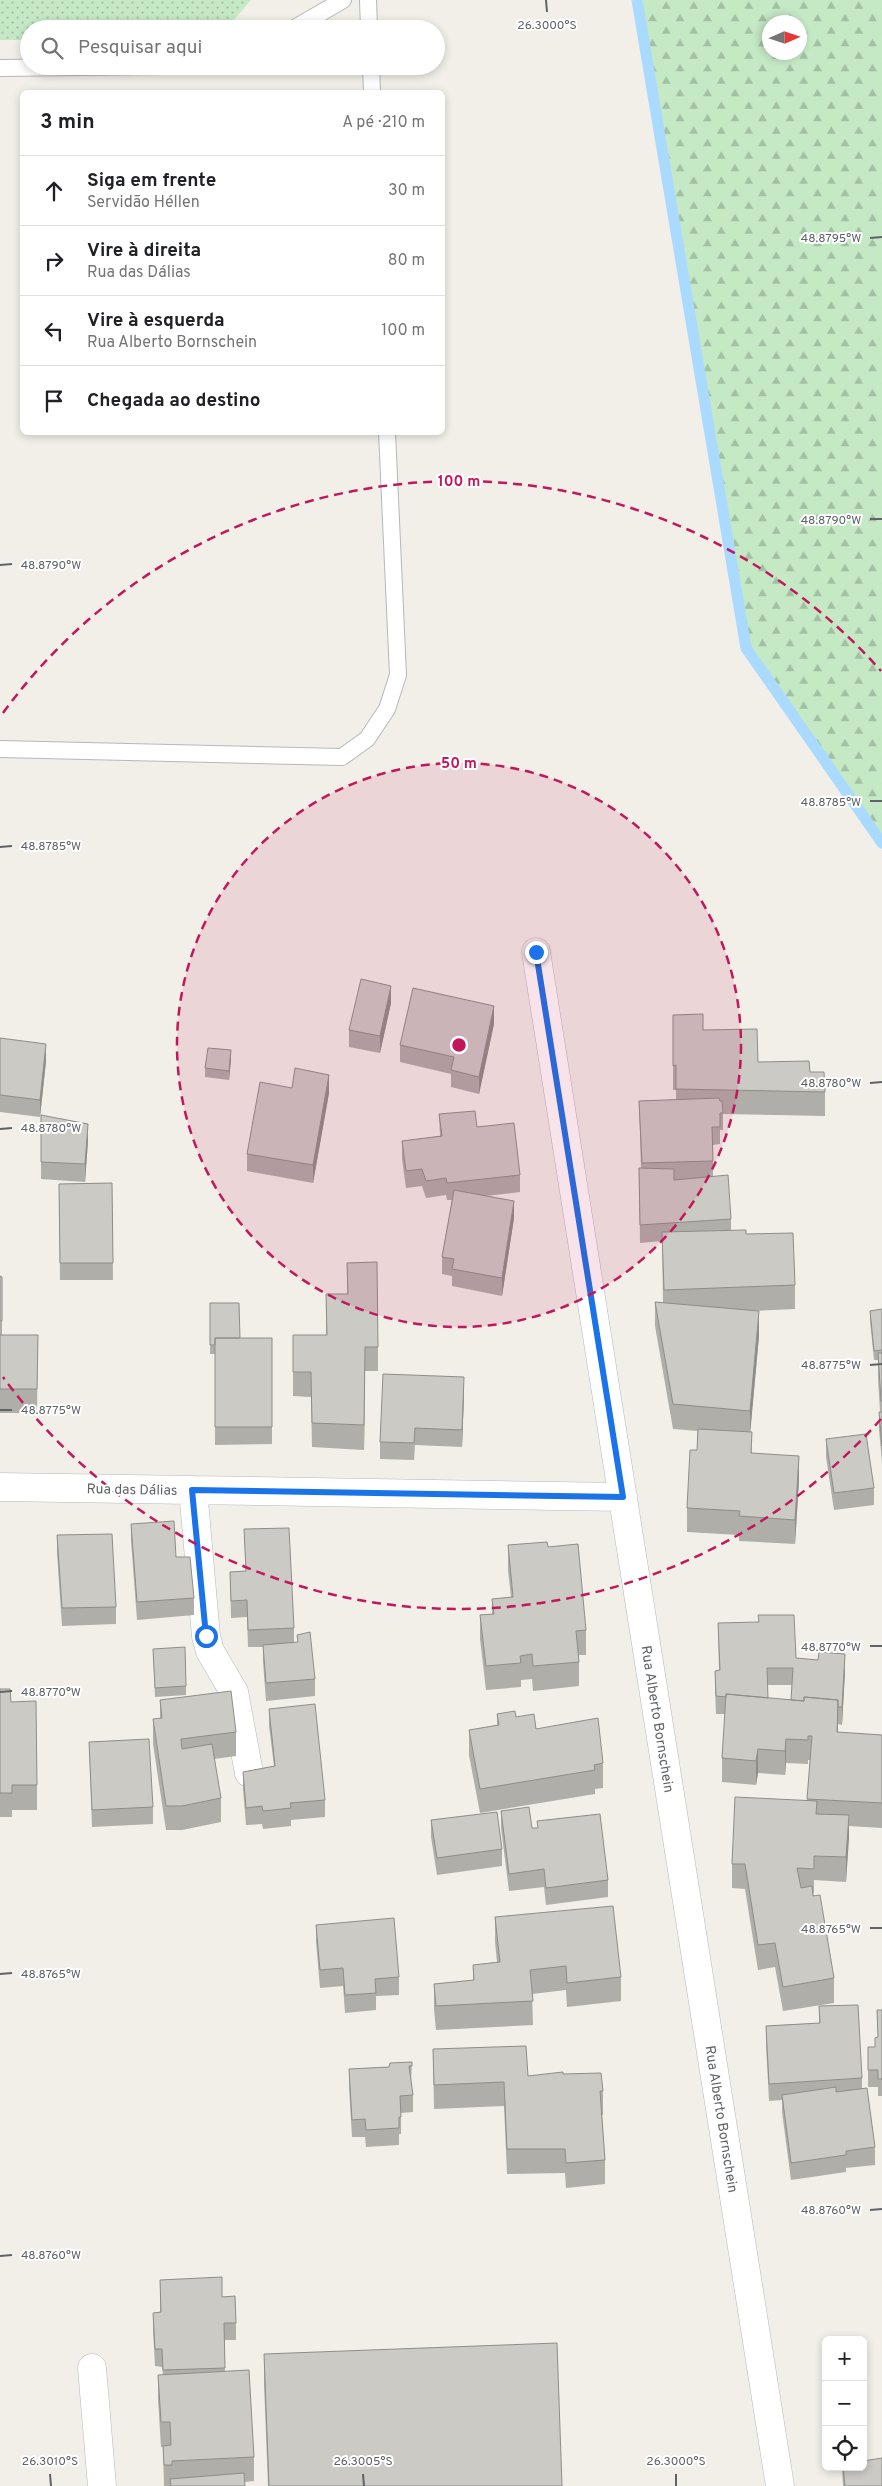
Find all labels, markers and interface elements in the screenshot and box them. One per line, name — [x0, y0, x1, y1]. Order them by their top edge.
north arrow — [762, 15, 807, 60]
text: 26.3000°S — [517, 18, 577, 34]
search box — [20, 20, 445, 75]
icon: search — [38, 34, 66, 62]
text: Pesquisar aqui — [78, 36, 202, 60]
text: 3 min — [40, 109, 95, 136]
text: A pé · 210 m — [342, 113, 425, 133]
text: Siga em frente — [87, 169, 216, 193]
icon: ahead — [40, 177, 68, 205]
text: 30 m — [388, 181, 425, 201]
text: Servidão Héllen — [87, 193, 200, 213]
text: 48.8795°W — [801, 231, 861, 247]
text: Vire à direita — [87, 239, 201, 263]
icon: right — [40, 247, 68, 275]
text: 80 m — [388, 251, 425, 271]
text: Rua das Dálias — [87, 263, 191, 283]
text: Vire à esquerda — [87, 309, 225, 333]
icon: left — [40, 317, 68, 345]
text: 100 m — [381, 321, 425, 341]
text: Rua Alberto Bornschein — [87, 333, 257, 353]
icon: arrive — [40, 387, 68, 415]
text: Chegada ao destino — [87, 389, 261, 413]
text: 100 m — [438, 473, 480, 492]
text: 48.8790°W — [801, 513, 861, 529]
text: 48.8790°W — [21, 558, 81, 574]
text: 50 m — [441, 755, 477, 774]
text: 48.8785°W — [801, 795, 861, 811]
text: 48.8785°W — [21, 839, 81, 855]
route end — [525, 941, 548, 964]
centre of rings — [450, 1036, 468, 1054]
text: 48.8780°W — [801, 1076, 861, 1092]
text: 48.8780°W — [21, 1121, 81, 1137]
text: 48.8775°W — [801, 1358, 861, 1374]
text: 48.8775°W — [21, 1403, 81, 1419]
street label: Rua das Dálias — [86, 1481, 178, 1500]
route start — [195, 1625, 218, 1648]
text: 48.8770°W — [801, 1640, 861, 1656]
street label: Rua Alberto Bornschein — [636, 1644, 677, 1794]
text: 48.8770°W — [21, 1685, 81, 1701]
text: 48.8765°W — [801, 1922, 861, 1938]
text: 48.8765°W — [21, 1967, 81, 1983]
street label: Rua Alberto Bornschein — [700, 2044, 741, 2194]
text: 48.8760°W — [801, 2203, 861, 2219]
text: 48.8760°W — [21, 2248, 81, 2264]
map controls — [822, 2336, 867, 2471]
button: + — [822, 2336, 867, 2381]
button: − — [822, 2381, 867, 2426]
button: locate — [822, 2426, 867, 2471]
text: 26.3010°S — [22, 2454, 78, 2470]
text: 26.3005°S — [333, 2454, 393, 2470]
text: 26.3000°S — [646, 2454, 706, 2470]

